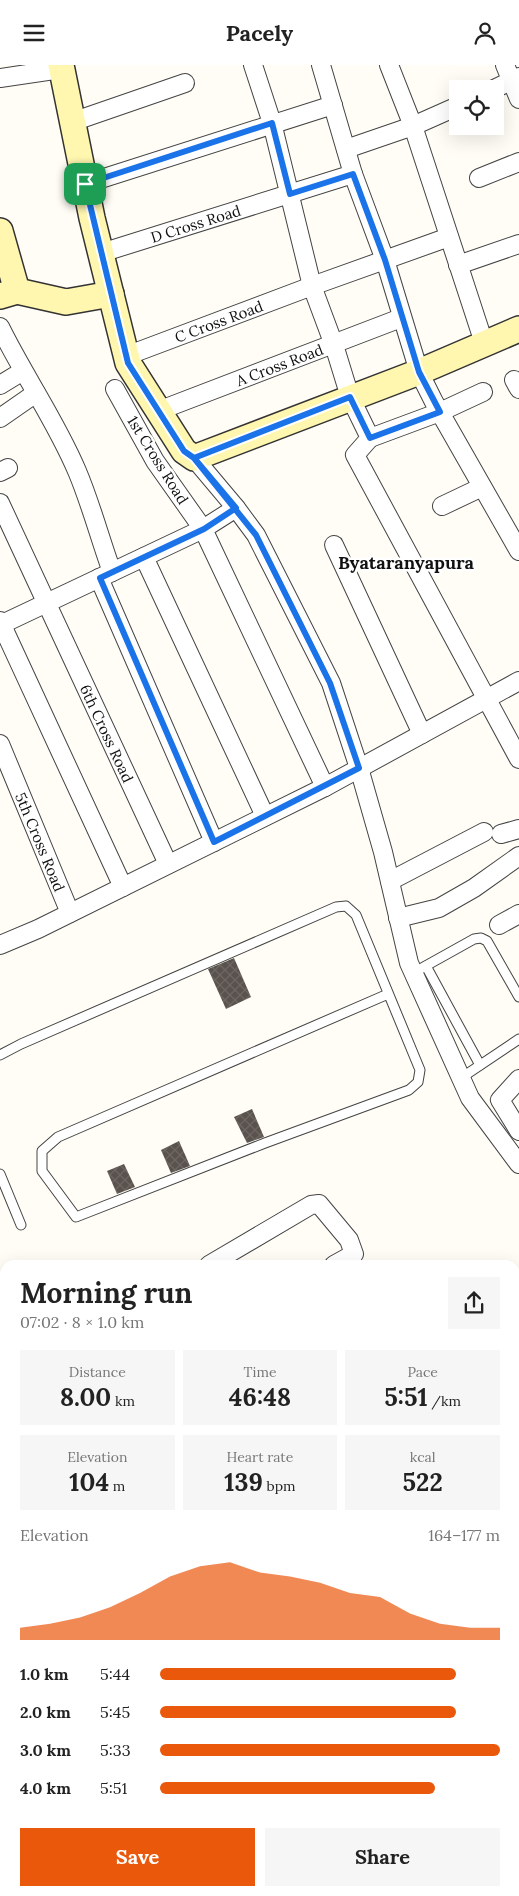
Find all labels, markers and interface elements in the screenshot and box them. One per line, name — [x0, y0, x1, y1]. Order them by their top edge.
icon: menu — [20, 19, 48, 47]
text: Pacely — [226, 19, 293, 47]
icon: person — [471, 19, 499, 47]
map controls — [449, 80, 504, 135]
button: locate — [449, 80, 504, 135]
pin — [64, 163, 106, 205]
icon: arrive — [71, 170, 99, 198]
street label: D Cross Road — [148, 200, 243, 246]
street label: C Cross Road — [172, 296, 265, 346]
street label: A Cross Road — [232, 339, 326, 390]
street label: 1st Cross Road — [123, 412, 193, 508]
district label: Byataranyapura — [338, 551, 475, 574]
street label: 6th Cross Road — [76, 681, 138, 785]
street label: 5th Cross Road — [12, 790, 69, 894]
text: Morning run — [20, 1275, 192, 1311]
button: share — [448, 1277, 500, 1329]
text: 07:02 · 8 × 1.0 km — [20, 1312, 144, 1332]
text: Distance — [69, 1363, 126, 1381]
text: Time — [243, 1363, 276, 1381]
text: Pace — [407, 1363, 438, 1381]
text: 8.00 — [60, 1381, 111, 1413]
text: 46:48 — [229, 1381, 291, 1413]
text: 5:51 — [384, 1381, 428, 1413]
text: km — [111, 1392, 135, 1410]
text: /km — [428, 1392, 461, 1410]
text: Elevation — [67, 1448, 127, 1466]
text: Heart rate — [227, 1448, 293, 1466]
text: kcal — [410, 1448, 436, 1466]
text: 104 — [69, 1466, 109, 1498]
text: 139 — [224, 1466, 263, 1498]
text: 522 — [403, 1466, 443, 1498]
text: m — [109, 1477, 125, 1495]
text: bpm — [263, 1477, 296, 1495]
text: Elevation — [20, 1525, 89, 1545]
text: 164–177 m — [428, 1525, 500, 1545]
text: 1.0 km — [20, 1664, 69, 1684]
text: 5:44 — [100, 1664, 130, 1684]
text: 2.0 km — [20, 1702, 71, 1722]
text: 5:45 — [100, 1702, 130, 1722]
text: 3.0 km — [20, 1740, 71, 1760]
text: 5:33 — [100, 1740, 131, 1760]
text: 4.0 km — [20, 1778, 71, 1798]
text: 5:51 — [100, 1778, 127, 1798]
button: Save — [20, 1828, 255, 1886]
button: Share — [265, 1828, 500, 1886]

